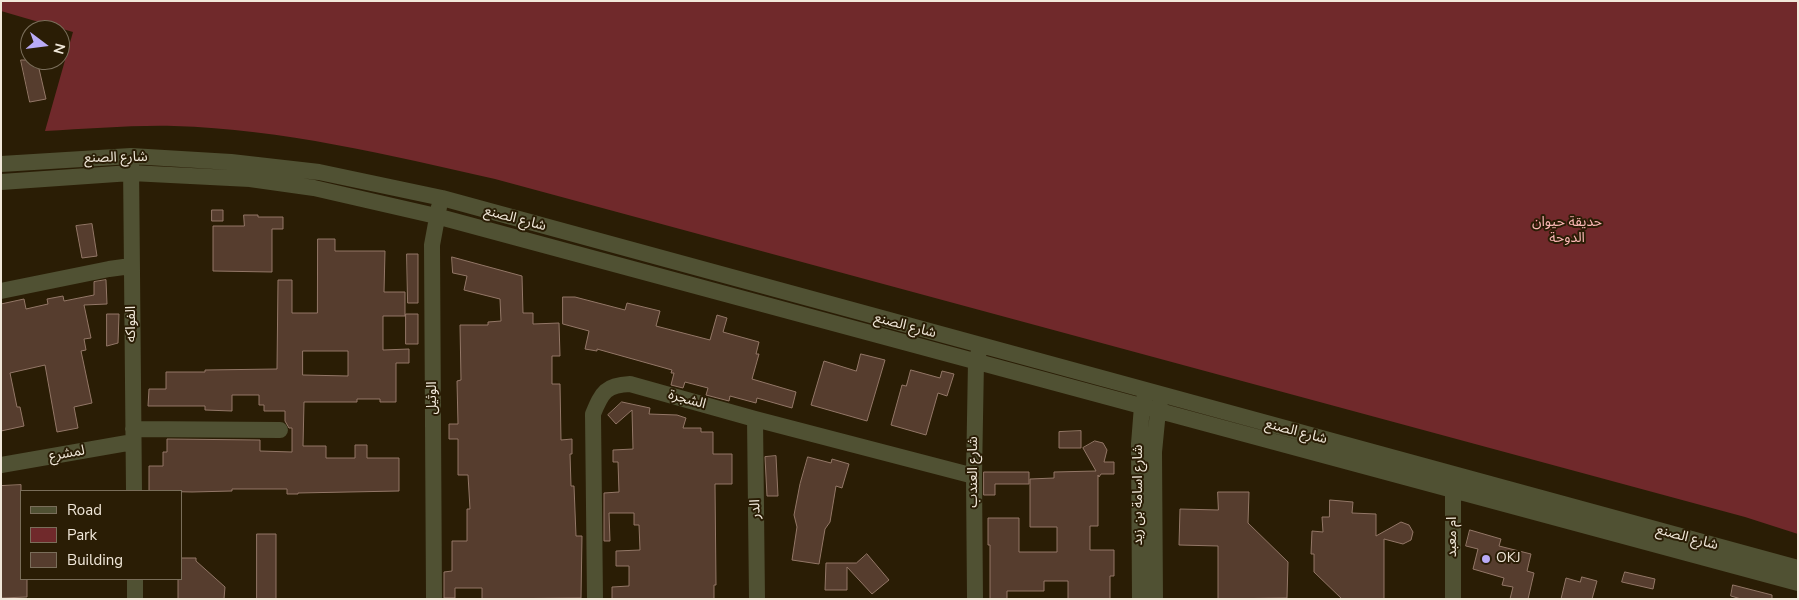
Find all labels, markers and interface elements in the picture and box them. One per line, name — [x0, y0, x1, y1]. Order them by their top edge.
north arrow — [20, 20, 70, 70]
text: N — [48, 41, 70, 56]
street label: شارع الصنع — [84, 149, 148, 167]
street label: شارع الصنع — [482, 203, 548, 235]
park label: حديقة حيوان الدوحة — [1532, 215, 1602, 248]
street label: الفواكه — [124, 306, 140, 342]
street label: شارع الصنع — [872, 310, 938, 342]
street label: الوثيل — [425, 381, 441, 415]
street label: الشجرة — [666, 387, 708, 413]
street label: شارع الصنع — [1263, 416, 1329, 448]
street label: شارع العندب — [966, 436, 982, 508]
street label: لمشرع — [48, 443, 86, 465]
street label: شارع اسامة بن زيد — [1131, 445, 1147, 545]
legend — [20, 490, 182, 580]
street label: الدر — [747, 499, 765, 519]
text: Road — [67, 500, 102, 520]
street label: ام معبد — [1445, 517, 1461, 557]
street label: شارع الصنع — [1654, 522, 1720, 554]
text: Park — [67, 525, 97, 545]
text: Building — [67, 550, 123, 570]
place label: OKJ — [1496, 551, 1520, 567]
marker: OKJ — [1480, 553, 1492, 565]

